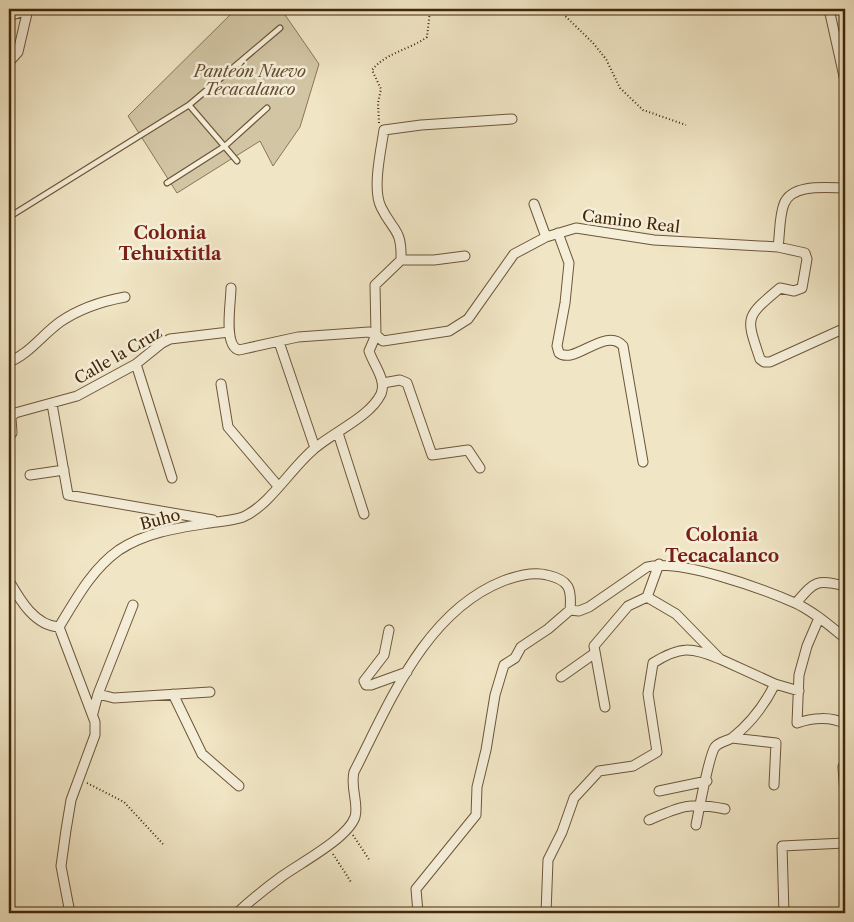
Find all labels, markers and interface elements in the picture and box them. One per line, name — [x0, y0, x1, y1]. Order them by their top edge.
park label: Panteón Nuevo Tecacalanco — [192, 61, 306, 99]
street label: Camino Real — [581, 205, 681, 237]
district label: Colonia Tehuixtitla — [118, 222, 222, 265]
street label: Calle la Cruz — [71, 322, 165, 388]
street label: Buho — [138, 504, 183, 534]
district label: Colonia Tecacalanco — [665, 524, 779, 567]

